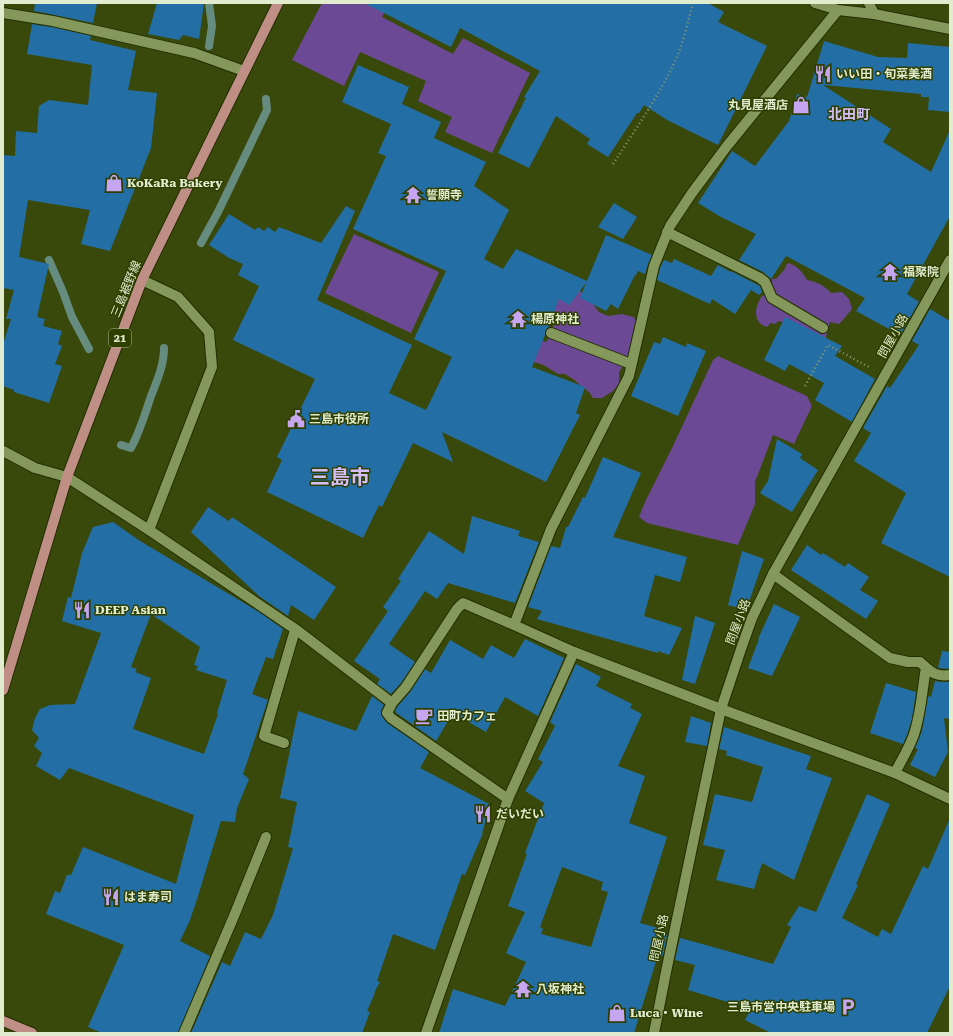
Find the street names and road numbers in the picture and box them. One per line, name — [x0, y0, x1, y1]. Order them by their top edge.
street label: 三島裾野線 — [108, 259, 144, 319]
street label: 問屋小路 — [875, 312, 911, 360]
road number: 21 — [109, 329, 131, 347]
street label: 問屋小路 — [723, 597, 753, 647]
street label: 問屋小路 — [647, 913, 671, 963]

